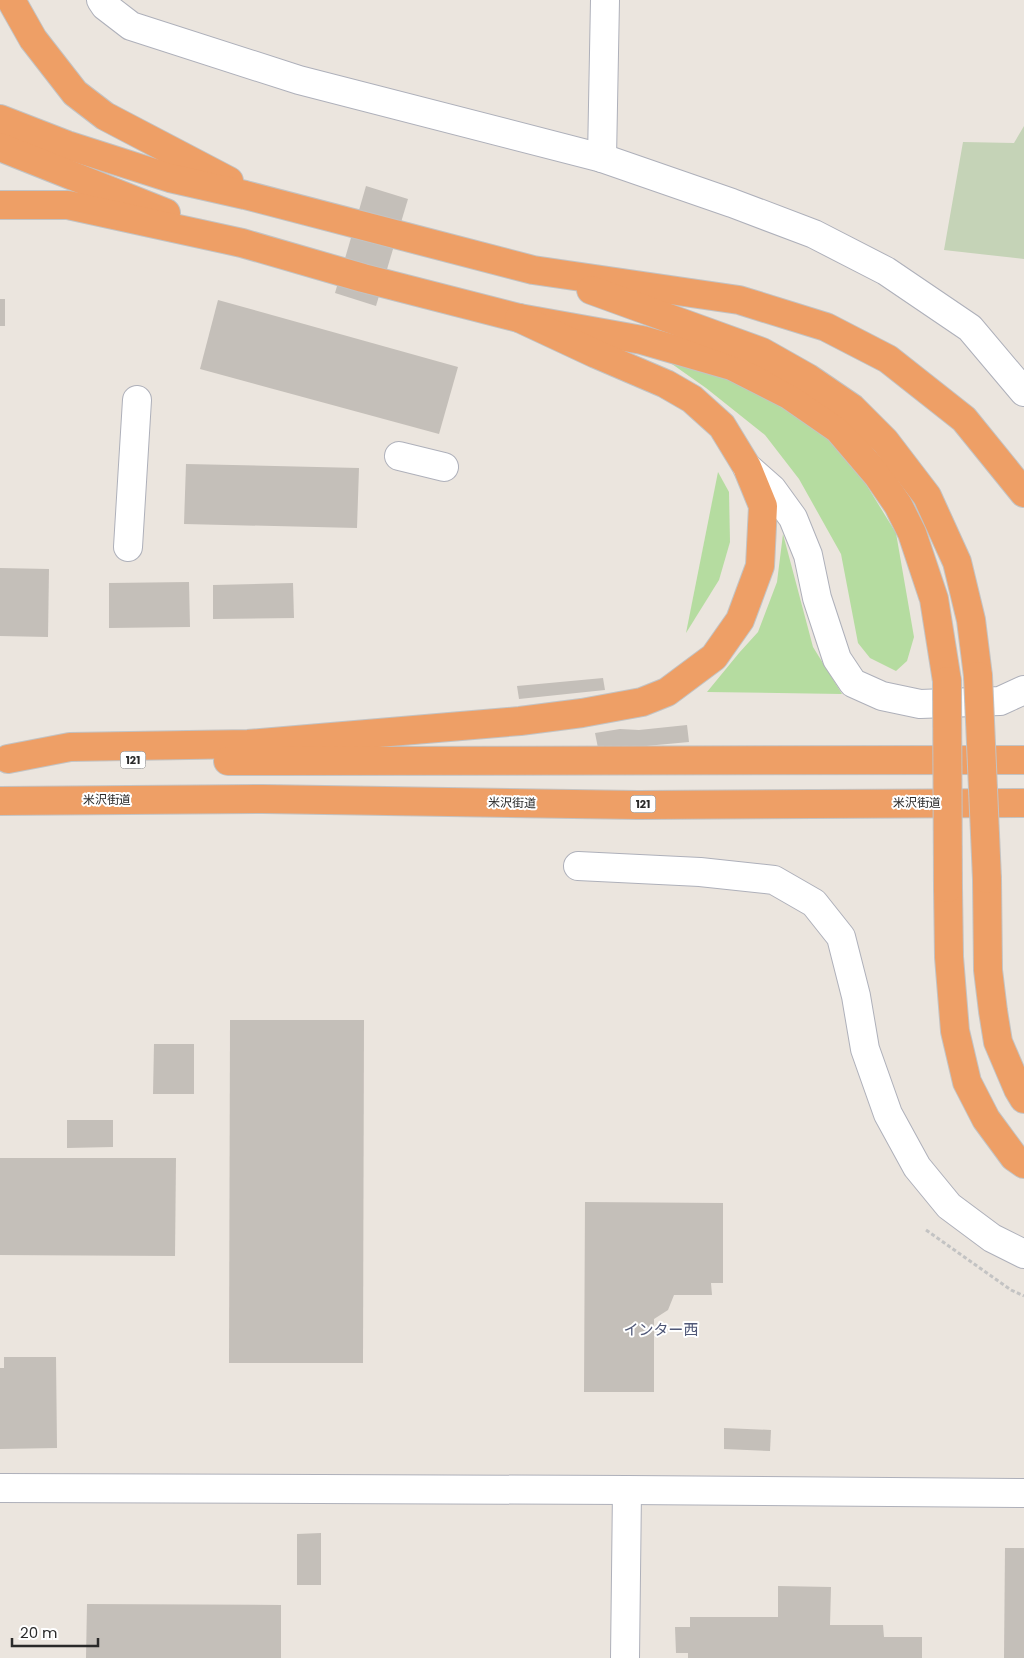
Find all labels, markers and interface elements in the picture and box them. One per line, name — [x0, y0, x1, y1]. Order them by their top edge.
road number: 121 — [120, 752, 146, 768]
street label: 米沢街道 — [83, 791, 131, 808]
street label: 米沢街道 — [488, 794, 536, 811]
street label: 米沢街道 — [893, 794, 941, 811]
road number: 121 — [630, 796, 656, 812]
district label: インター西 — [623, 1319, 699, 1340]
scale bar — [12, 1616, 99, 1648]
text: 20 m — [20, 1622, 58, 1643]

